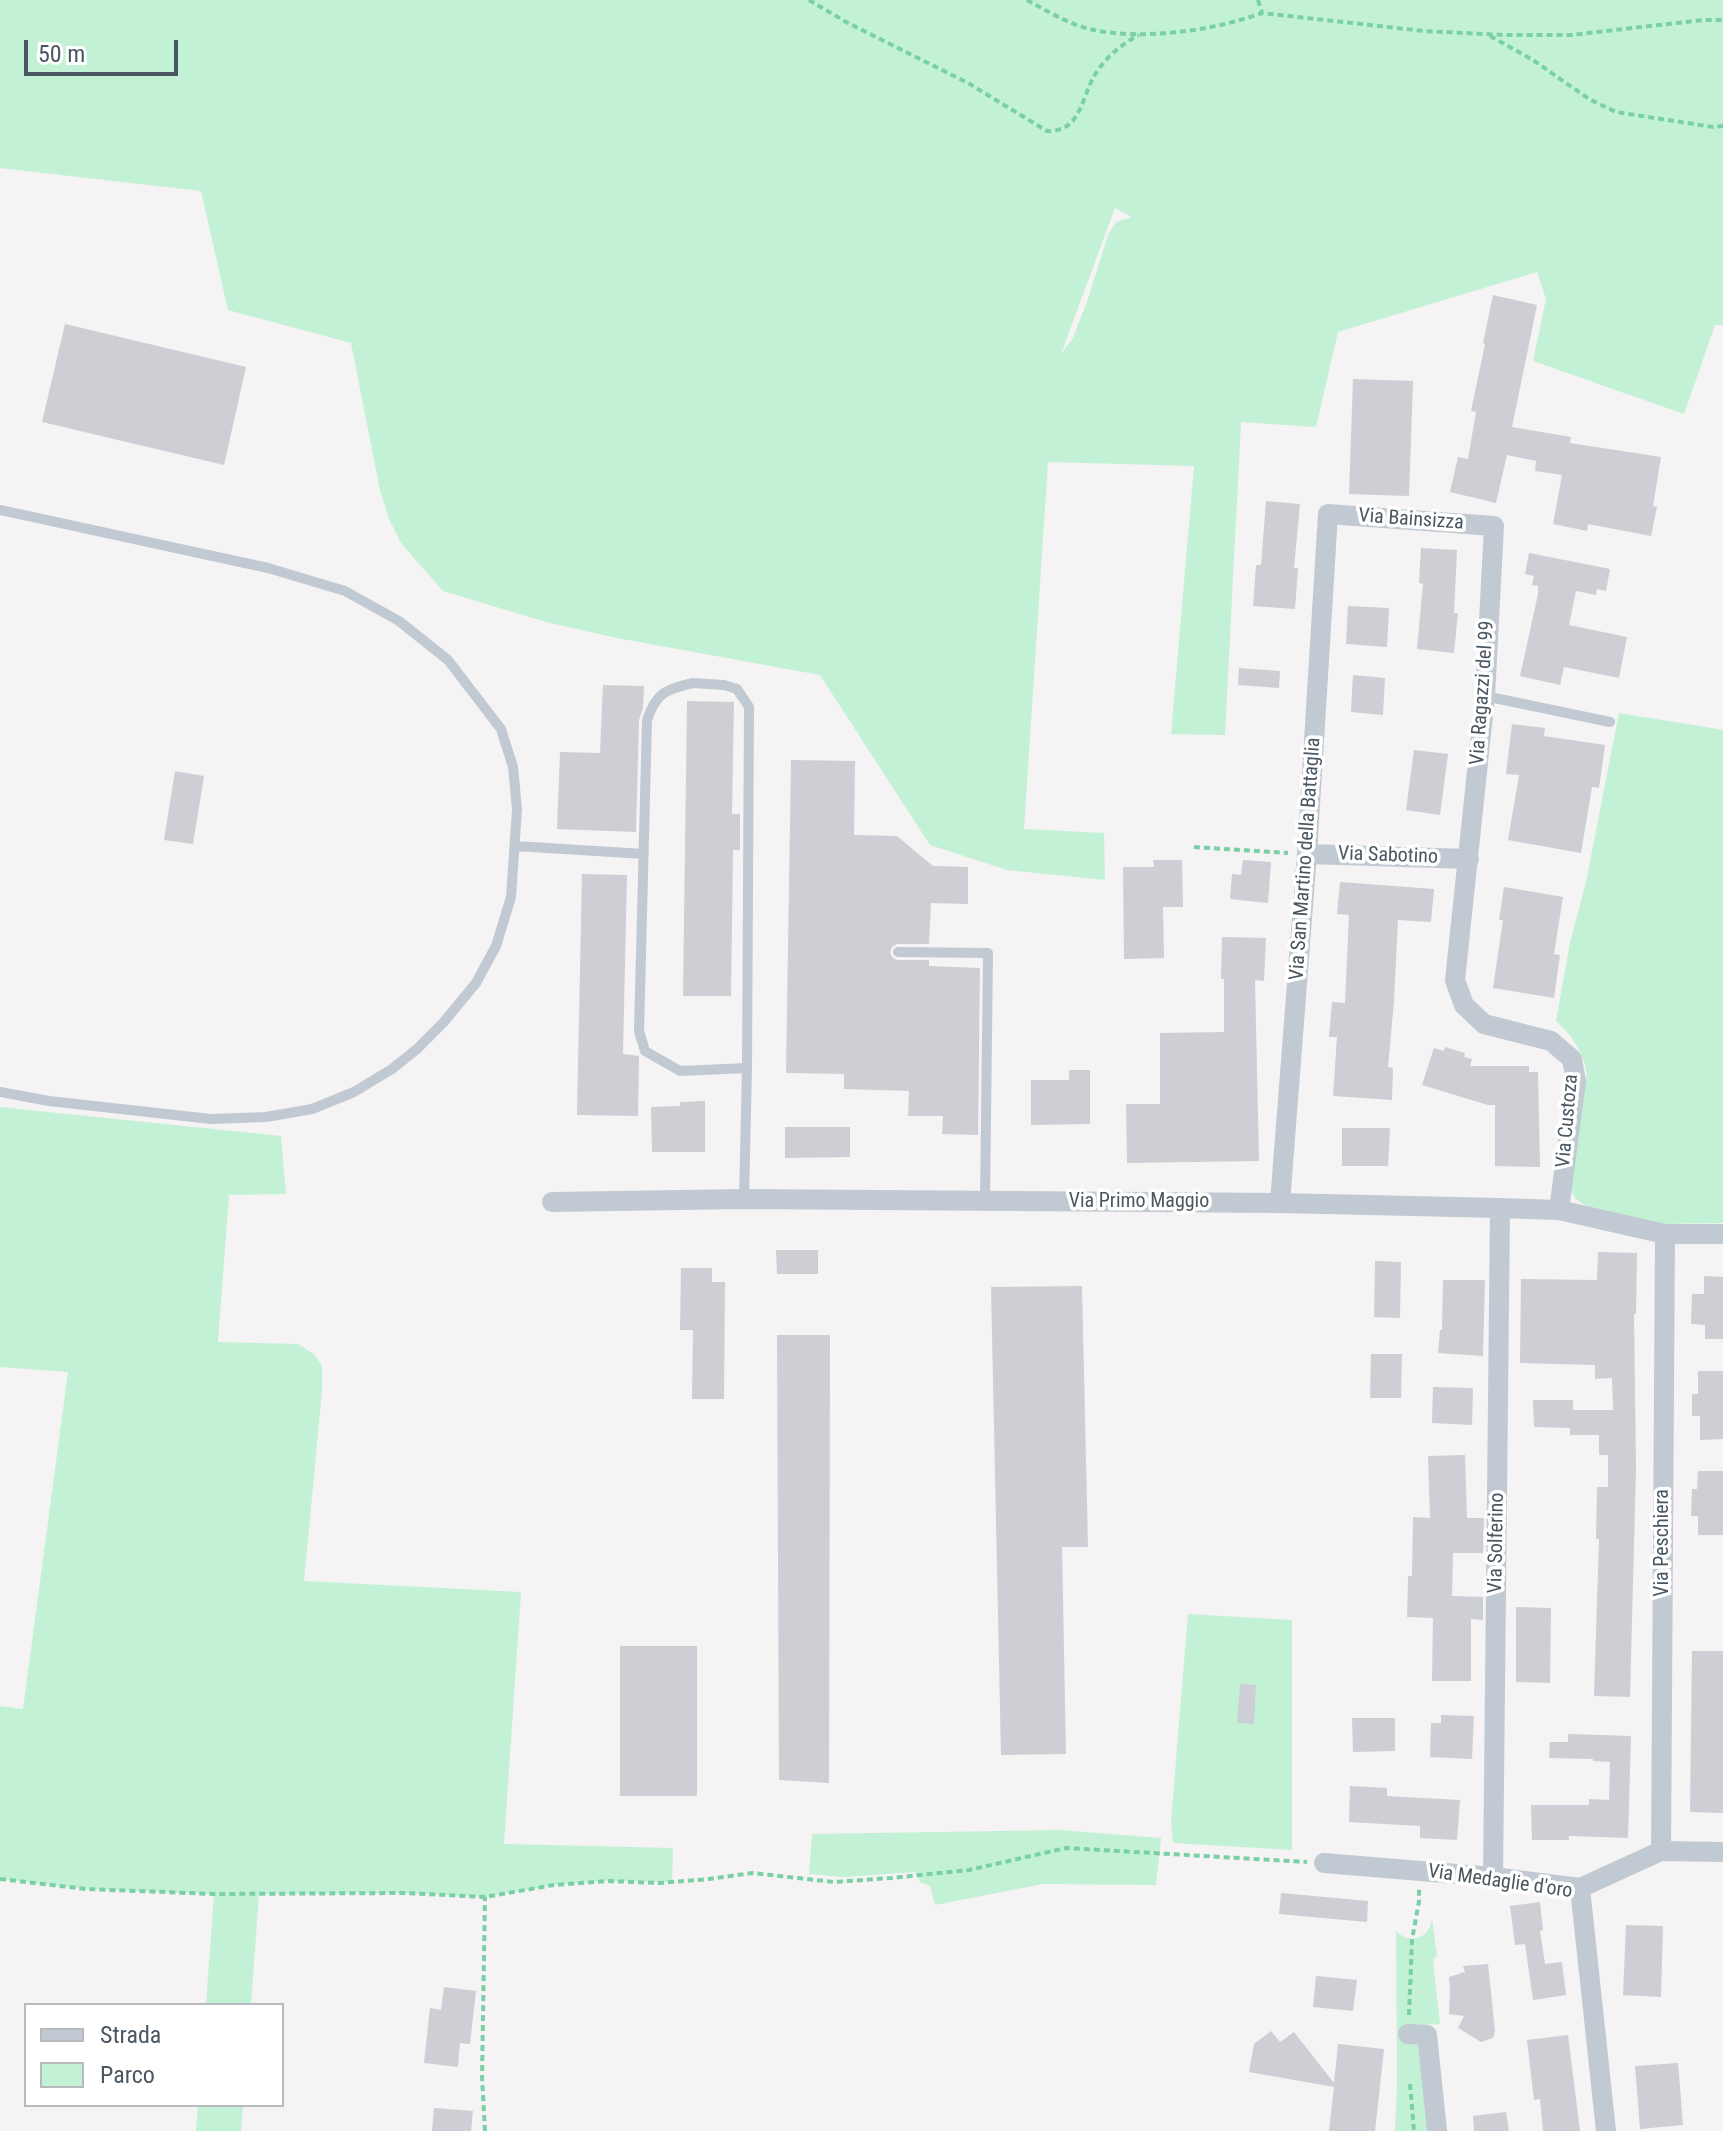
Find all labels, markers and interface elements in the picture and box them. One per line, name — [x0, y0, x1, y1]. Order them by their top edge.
scale bar — [28, 24, 182, 74]
text: 50 m — [38, 40, 85, 68]
street label: Via Bainsizza — [1357, 504, 1465, 536]
street label: Via Ragazzi del 99 — [1466, 620, 1500, 766]
street label: Via San Martino della Battaglia — [1286, 737, 1326, 981]
street label: Via Sabotino — [1338, 842, 1438, 870]
street label: Via Custoza — [1552, 1073, 1584, 1169]
street label: Via Primo Maggio — [1069, 1190, 1209, 1214]
street label: Via Peschiera — [1651, 1489, 1675, 1597]
street label: Via Solferino — [1484, 1492, 1510, 1594]
street label: Via Medaglie d'oro — [1426, 1860, 1574, 1904]
legend — [24, 2003, 284, 2107]
text: Strada — [100, 2021, 161, 2049]
text: Parco — [100, 2061, 155, 2089]

